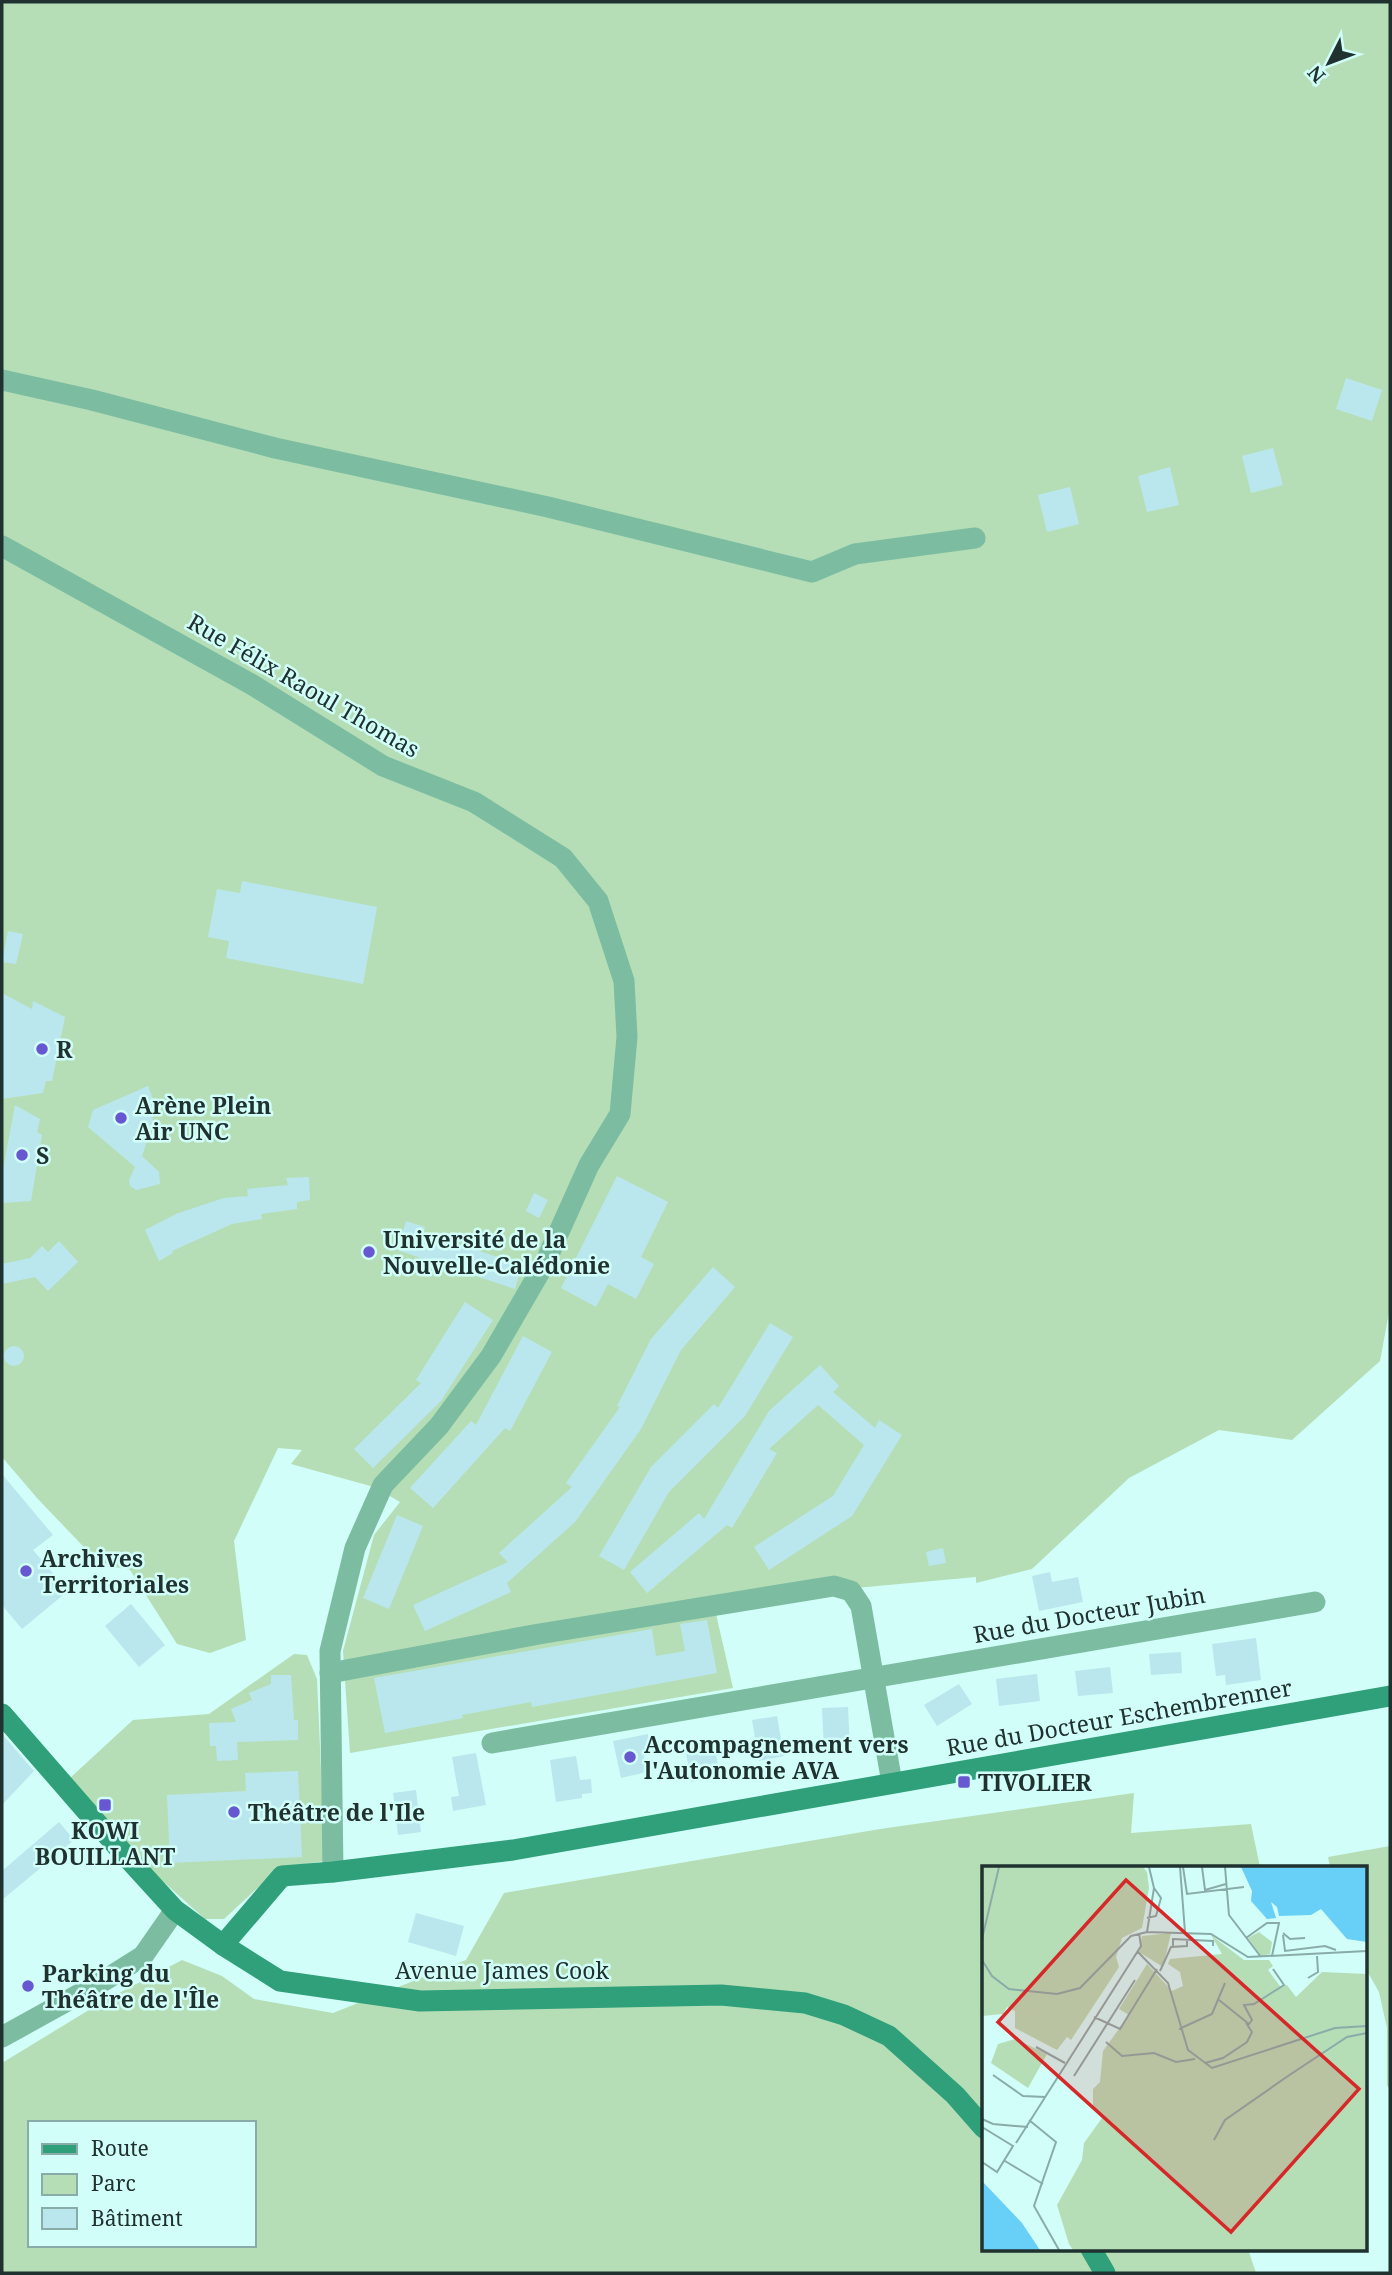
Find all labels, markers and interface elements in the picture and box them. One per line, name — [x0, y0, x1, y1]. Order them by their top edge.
north arrow — [1294, 28, 1364, 98]
text: N — [1302, 60, 1331, 89]
street label: Rue Félix Raoul Thomas — [182, 605, 426, 765]
place label: R — [56, 1033, 73, 1065]
marker: R — [34, 1041, 50, 1057]
place label: Arène Plein Air UNC — [135, 1089, 271, 1147]
marker: Arène Plein Air UNC — [113, 1110, 129, 1126]
place label: S — [36, 1139, 49, 1171]
marker: S — [14, 1147, 30, 1163]
place label: Université de la Nouvelle-Calédonie — [383, 1223, 610, 1281]
marker: Université de la Nouvelle-Calédonie — [361, 1244, 377, 1260]
place label: Archives Territoriales — [40, 1542, 189, 1600]
marker: Archives Territoriales — [18, 1563, 34, 1579]
street label: Rue du Docteur Jubin — [971, 1578, 1208, 1650]
street label: Rue du Docteur Eschembrenner — [944, 1671, 1295, 1763]
place label: Accompagnement vers l'Autonomie AVA — [644, 1728, 909, 1786]
marker: Accompagnement vers l'Autonomie AVA — [622, 1749, 638, 1765]
place label: TIVOLIER — [978, 1766, 1092, 1798]
marker: TIVOLIER — [956, 1774, 972, 1790]
place label: Théâtre de l'Ile — [248, 1796, 425, 1828]
marker: KOWI BOUILLANT — [97, 1797, 113, 1813]
marker: Théâtre de l'Ile — [226, 1804, 242, 1820]
place label: KOWI BOUILLANT — [35, 1814, 175, 1872]
inset map — [982, 1866, 1368, 2250]
street label: Avenue James Cook — [395, 1954, 609, 1986]
place label: Parking du Théâtre de l'Île — [42, 1957, 219, 2015]
marker: Parking du Théâtre de l'Île — [20, 1978, 36, 1994]
legend — [28, 2121, 256, 2247]
text: Route — [91, 2134, 149, 2162]
text: Parc — [91, 2169, 136, 2197]
text: Bâtiment — [91, 2204, 183, 2232]

